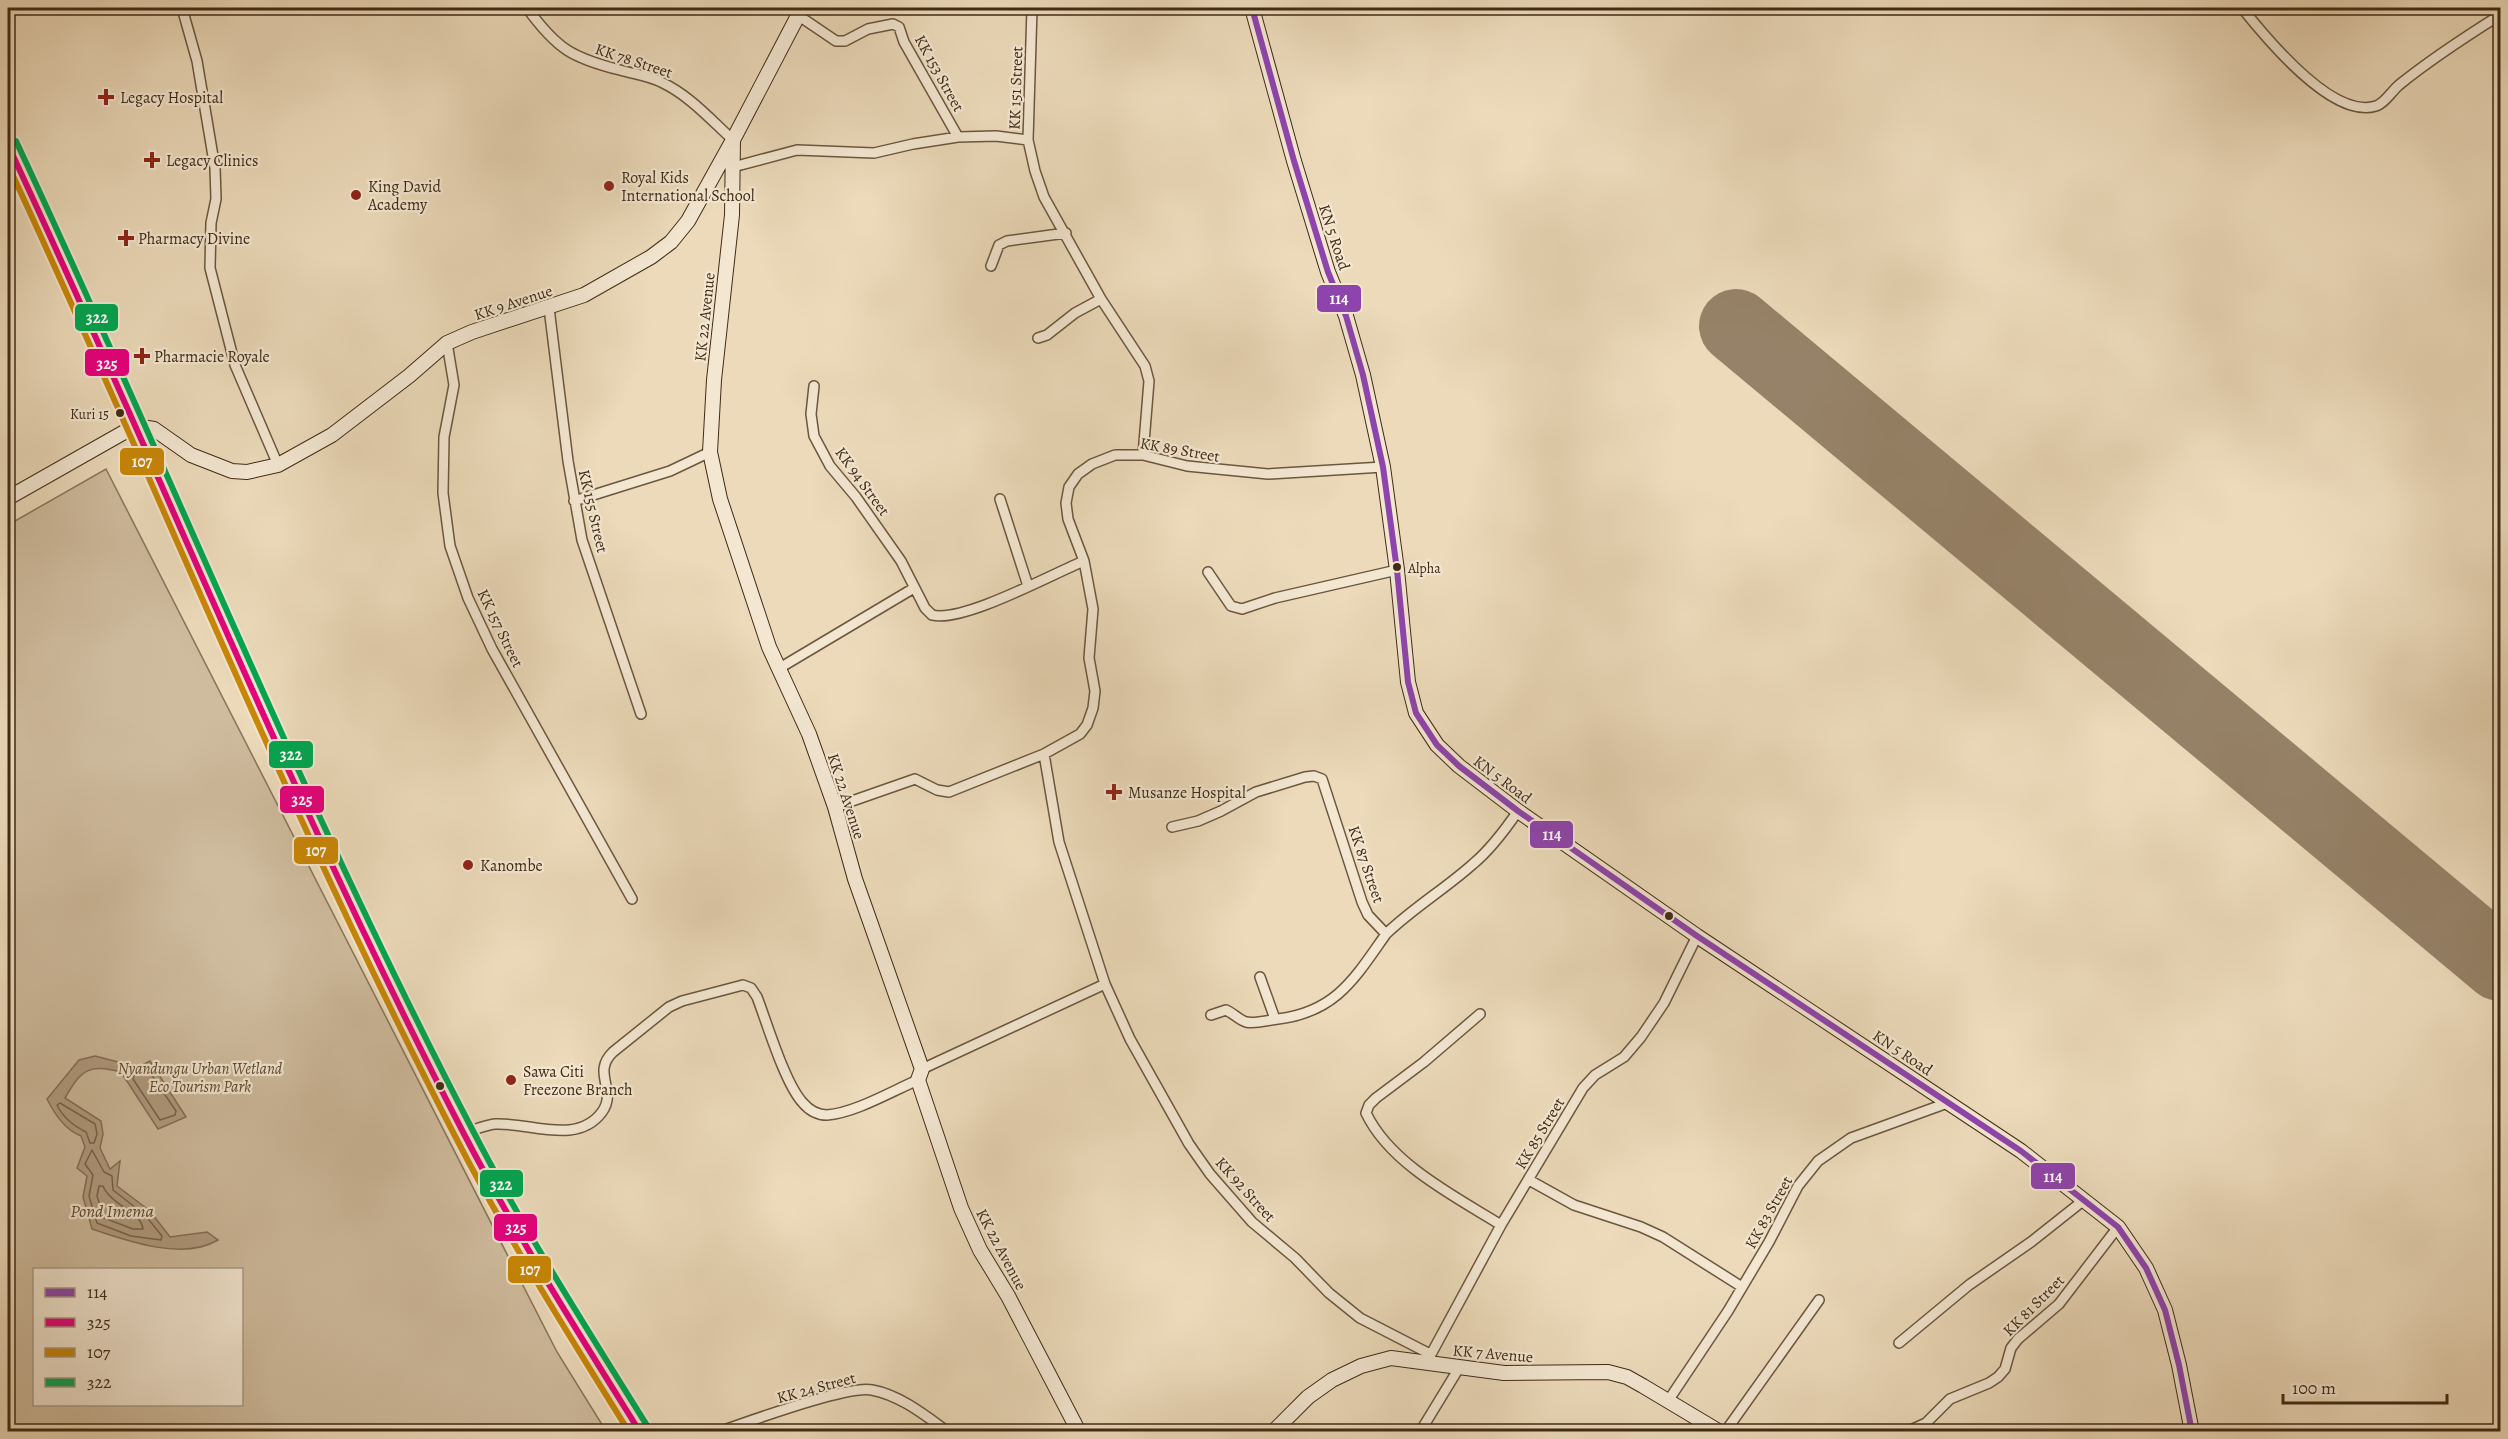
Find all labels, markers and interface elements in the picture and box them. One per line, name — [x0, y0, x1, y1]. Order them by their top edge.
street label: KK 153 Street — [909, 31, 969, 116]
street label: KK 78 Street — [592, 38, 675, 84]
street label: KK 151 Street — [1004, 46, 1028, 130]
place label: Legacy Hospital — [120, 87, 223, 109]
marker: Legacy Hospital — [97, 88, 115, 106]
place label: Legacy Clinics — [166, 150, 258, 172]
marker: Legacy Clinics — [143, 151, 161, 169]
place label: Royal Kids International School — [621, 167, 755, 207]
place label: King David Academy — [367, 176, 442, 216]
marker: Royal Kids International School — [602, 179, 616, 193]
marker: King David Academy — [349, 188, 363, 202]
street label: KN 5 Road — [1313, 202, 1355, 273]
place label: Pharmacy Divine — [138, 228, 250, 250]
marker: Pharmacy Divine — [119, 231, 133, 245]
street label: KK 22 Avenue — [689, 272, 721, 363]
street label: KK 9 Avenue — [471, 280, 555, 326]
line badge: 114 — [1316, 284, 1362, 313]
text: 114 — [1330, 288, 1349, 310]
line badge: 322 — [74, 303, 119, 332]
text: 322 — [86, 307, 108, 329]
place label: Pharmacie Royale — [154, 346, 270, 368]
line badge: 325 — [84, 348, 130, 377]
marker: Pharmacie Royale — [135, 349, 149, 363]
text: 325 — [96, 353, 118, 375]
place label: Kuri 15 — [70, 405, 109, 424]
marker: Kuri 15 — [114, 407, 126, 419]
street label: KK 89 Street — [1138, 432, 1222, 468]
street label: KK 94 Street — [830, 443, 895, 521]
line badge: 107 — [119, 447, 165, 476]
text: 107 — [132, 451, 152, 473]
street label: KK 155 Street — [573, 467, 613, 555]
place label: Alpha — [1407, 559, 1441, 578]
marker: Alpha — [1391, 561, 1403, 573]
street label: KK 157 Street — [472, 585, 529, 671]
line badge: 322 — [268, 740, 314, 769]
text: 322 — [280, 744, 302, 766]
street label: KK 22 Avenue — [822, 750, 870, 842]
street label: KN 5 Road — [1469, 751, 1537, 809]
place label: Musanze Hospital — [1128, 782, 1246, 804]
marker: Musanze Hospital — [1105, 783, 1123, 801]
line badge: 325 — [279, 785, 325, 814]
text: 325 — [291, 789, 313, 811]
line badge: 114 — [1529, 820, 1574, 849]
street label: KK 87 Street — [1343, 823, 1390, 906]
text: 114 — [1543, 824, 1562, 846]
line badge: 107 — [293, 836, 339, 865]
text: 107 — [306, 840, 326, 862]
place label: Kanombe — [480, 855, 543, 877]
marker: Kanombe — [461, 858, 475, 872]
unlabelled marker — [1663, 910, 1675, 922]
street label: KN 5 Road — [1868, 1025, 1937, 1081]
park label: Nyandungu Urban Wetland Eco Tourism Park — [118, 1058, 283, 1098]
place label: Sawa Citi Freezone Branch — [523, 1061, 633, 1101]
marker: Sawa Citi Freezone Branch — [504, 1073, 518, 1087]
unlabelled marker — [434, 1080, 446, 1092]
street label: KK 85 Street — [1510, 1093, 1570, 1174]
street label: KK 92 Street — [1210, 1152, 1280, 1227]
line badge: 114 — [2030, 1162, 2076, 1190]
text: 114 — [2044, 1166, 2063, 1188]
line badge: 322 — [479, 1169, 524, 1198]
street label: KK 83 Street — [1740, 1172, 1798, 1253]
text: 322 — [490, 1174, 512, 1196]
water label: Pond Imema — [70, 1199, 154, 1223]
street label: KK 22 Avenue — [970, 1205, 1032, 1294]
line badge: 325 — [493, 1213, 538, 1242]
text: 325 — [505, 1217, 527, 1239]
line badge: 107 — [507, 1255, 552, 1284]
text: 107 — [520, 1259, 540, 1281]
legend — [33, 1268, 243, 1406]
street label: KK 81 Street — [1998, 1270, 2069, 1341]
text: 114 — [87, 1280, 107, 1304]
text: 325 — [87, 1310, 111, 1334]
text: 107 — [87, 1340, 111, 1364]
street label: KK 7 Avenue — [1452, 1340, 1534, 1368]
street label: KK 24 Street — [774, 1367, 858, 1409]
scale bar — [2283, 1367, 2446, 1405]
text: 322 — [87, 1370, 112, 1394]
text: 100 m — [2292, 1376, 2336, 1400]

